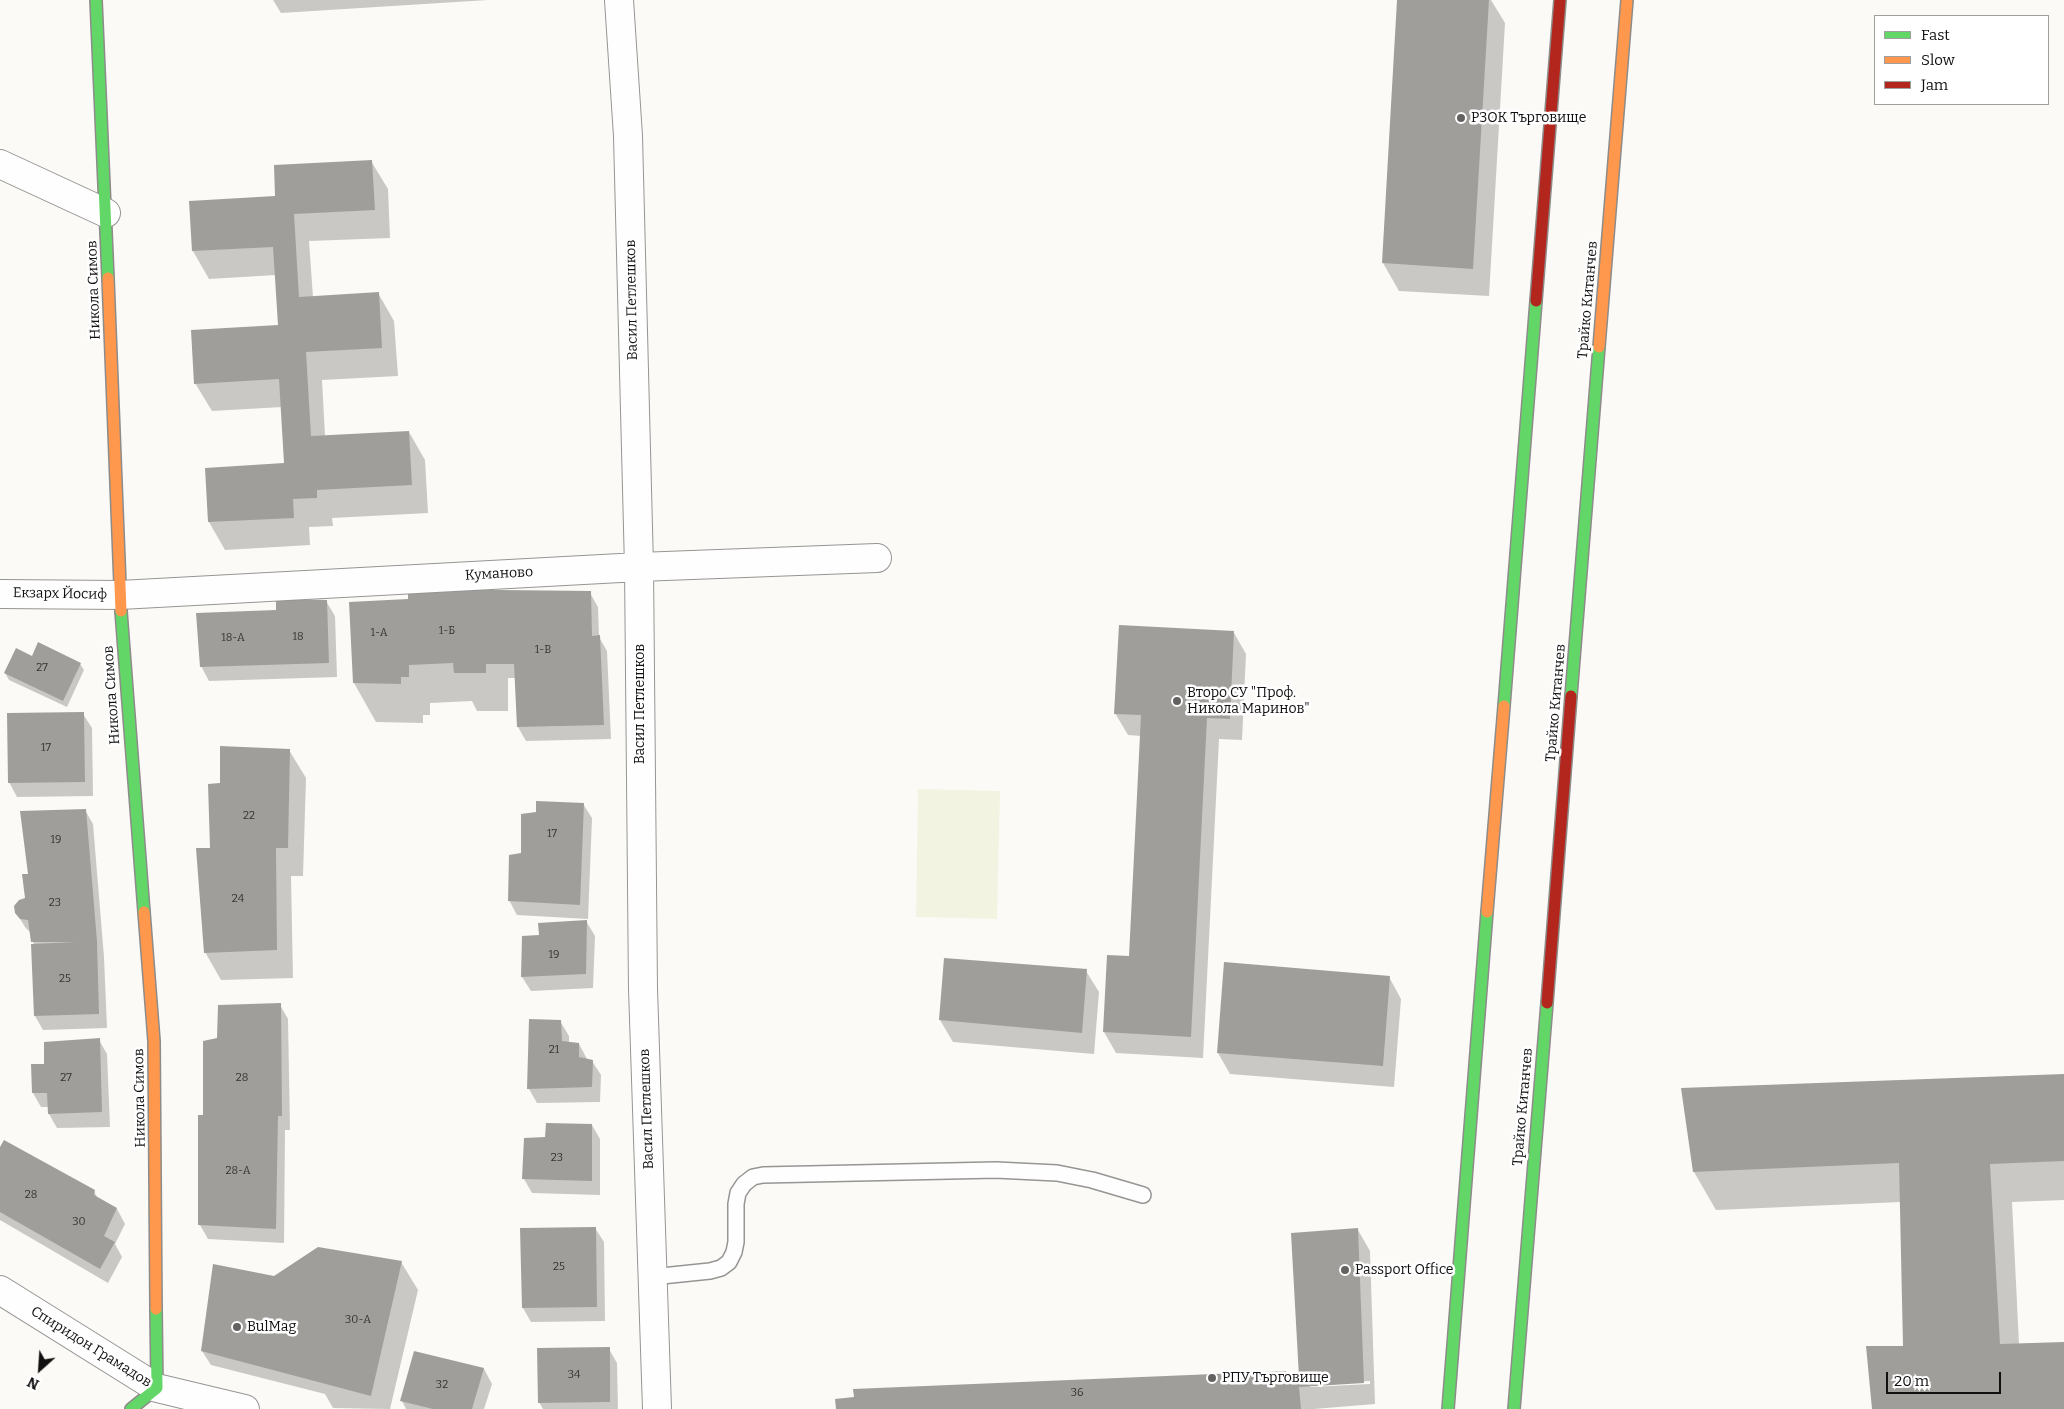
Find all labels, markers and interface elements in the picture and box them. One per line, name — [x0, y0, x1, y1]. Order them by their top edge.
legend — [1874, 15, 2049, 105]
text: Fast — [1921, 26, 1950, 44]
text: Slow — [1921, 51, 1955, 69]
text: Jam — [1921, 76, 1948, 94]
place label: РЗОК Търговище — [1471, 110, 1586, 126]
marker: РЗОК Търговище — [1455, 112, 1467, 124]
street label: Никола Симов — [84, 240, 104, 340]
street label: Васил Петлешков — [623, 240, 641, 360]
street label: Трайко Китанчев — [1574, 240, 1602, 360]
street label: Куманово — [465, 564, 533, 584]
street label: Екзарх Йосиф — [13, 585, 107, 603]
house number: 1-Б — [439, 624, 455, 638]
house number: 1-А — [370, 626, 388, 640]
house number: 18 — [292, 630, 304, 644]
house number: 18-А — [221, 631, 245, 645]
house number: 1-В — [535, 643, 551, 657]
street label: Трайко Китанчев — [1542, 643, 1570, 763]
street label: Васил Петлешков — [632, 644, 648, 764]
street label: Никола Симов — [100, 645, 124, 745]
house number: 27 — [36, 661, 48, 675]
place label: Второ СУ "Проф. Никола Маринов" — [1187, 685, 1310, 718]
marker: Второ СУ "Проф. Никола Маринов" — [1171, 695, 1183, 707]
house number: 17 — [41, 741, 51, 755]
house number: 22 — [243, 809, 255, 823]
house number: 17 — [547, 827, 557, 841]
house number: 19 — [51, 833, 61, 847]
house number: 24 — [232, 892, 244, 906]
house number: 23 — [49, 896, 61, 910]
house number: 19 — [549, 948, 559, 962]
house number: 25 — [59, 972, 71, 986]
house number: 21 — [549, 1043, 559, 1057]
street label: Трайко Китанчев — [1509, 1047, 1537, 1167]
street label: Никола Симов — [131, 1048, 149, 1148]
street label: Васил Петлешков — [637, 1048, 657, 1170]
house number: 27 — [60, 1071, 72, 1085]
house number: 28 — [236, 1071, 248, 1085]
house number: 23 — [551, 1151, 563, 1165]
house number: 28-А — [225, 1164, 251, 1178]
house number: 28 — [25, 1188, 37, 1202]
house number: 30 — [72, 1215, 86, 1229]
house number: 25 — [553, 1260, 565, 1274]
place label: Passport Office — [1355, 1262, 1454, 1278]
marker: Passport Office — [1339, 1264, 1351, 1276]
street label: Спиридон Грамадов — [28, 1303, 154, 1391]
house number: 30-А — [345, 1313, 371, 1327]
place label: BulMag — [247, 1319, 296, 1335]
marker: BulMag — [231, 1321, 243, 1333]
north arrow — [15, 1344, 65, 1394]
scale bar — [1889, 1362, 2004, 1394]
house number: 34 — [568, 1368, 580, 1382]
place label: РПУ Търговище — [1222, 1370, 1329, 1386]
marker: РПУ Търговище — [1206, 1372, 1218, 1384]
text: 20 m — [1894, 1372, 1929, 1390]
text: N — [25, 1373, 42, 1393]
house number: 32 — [436, 1378, 448, 1392]
house number: 36 — [1071, 1386, 1083, 1400]

